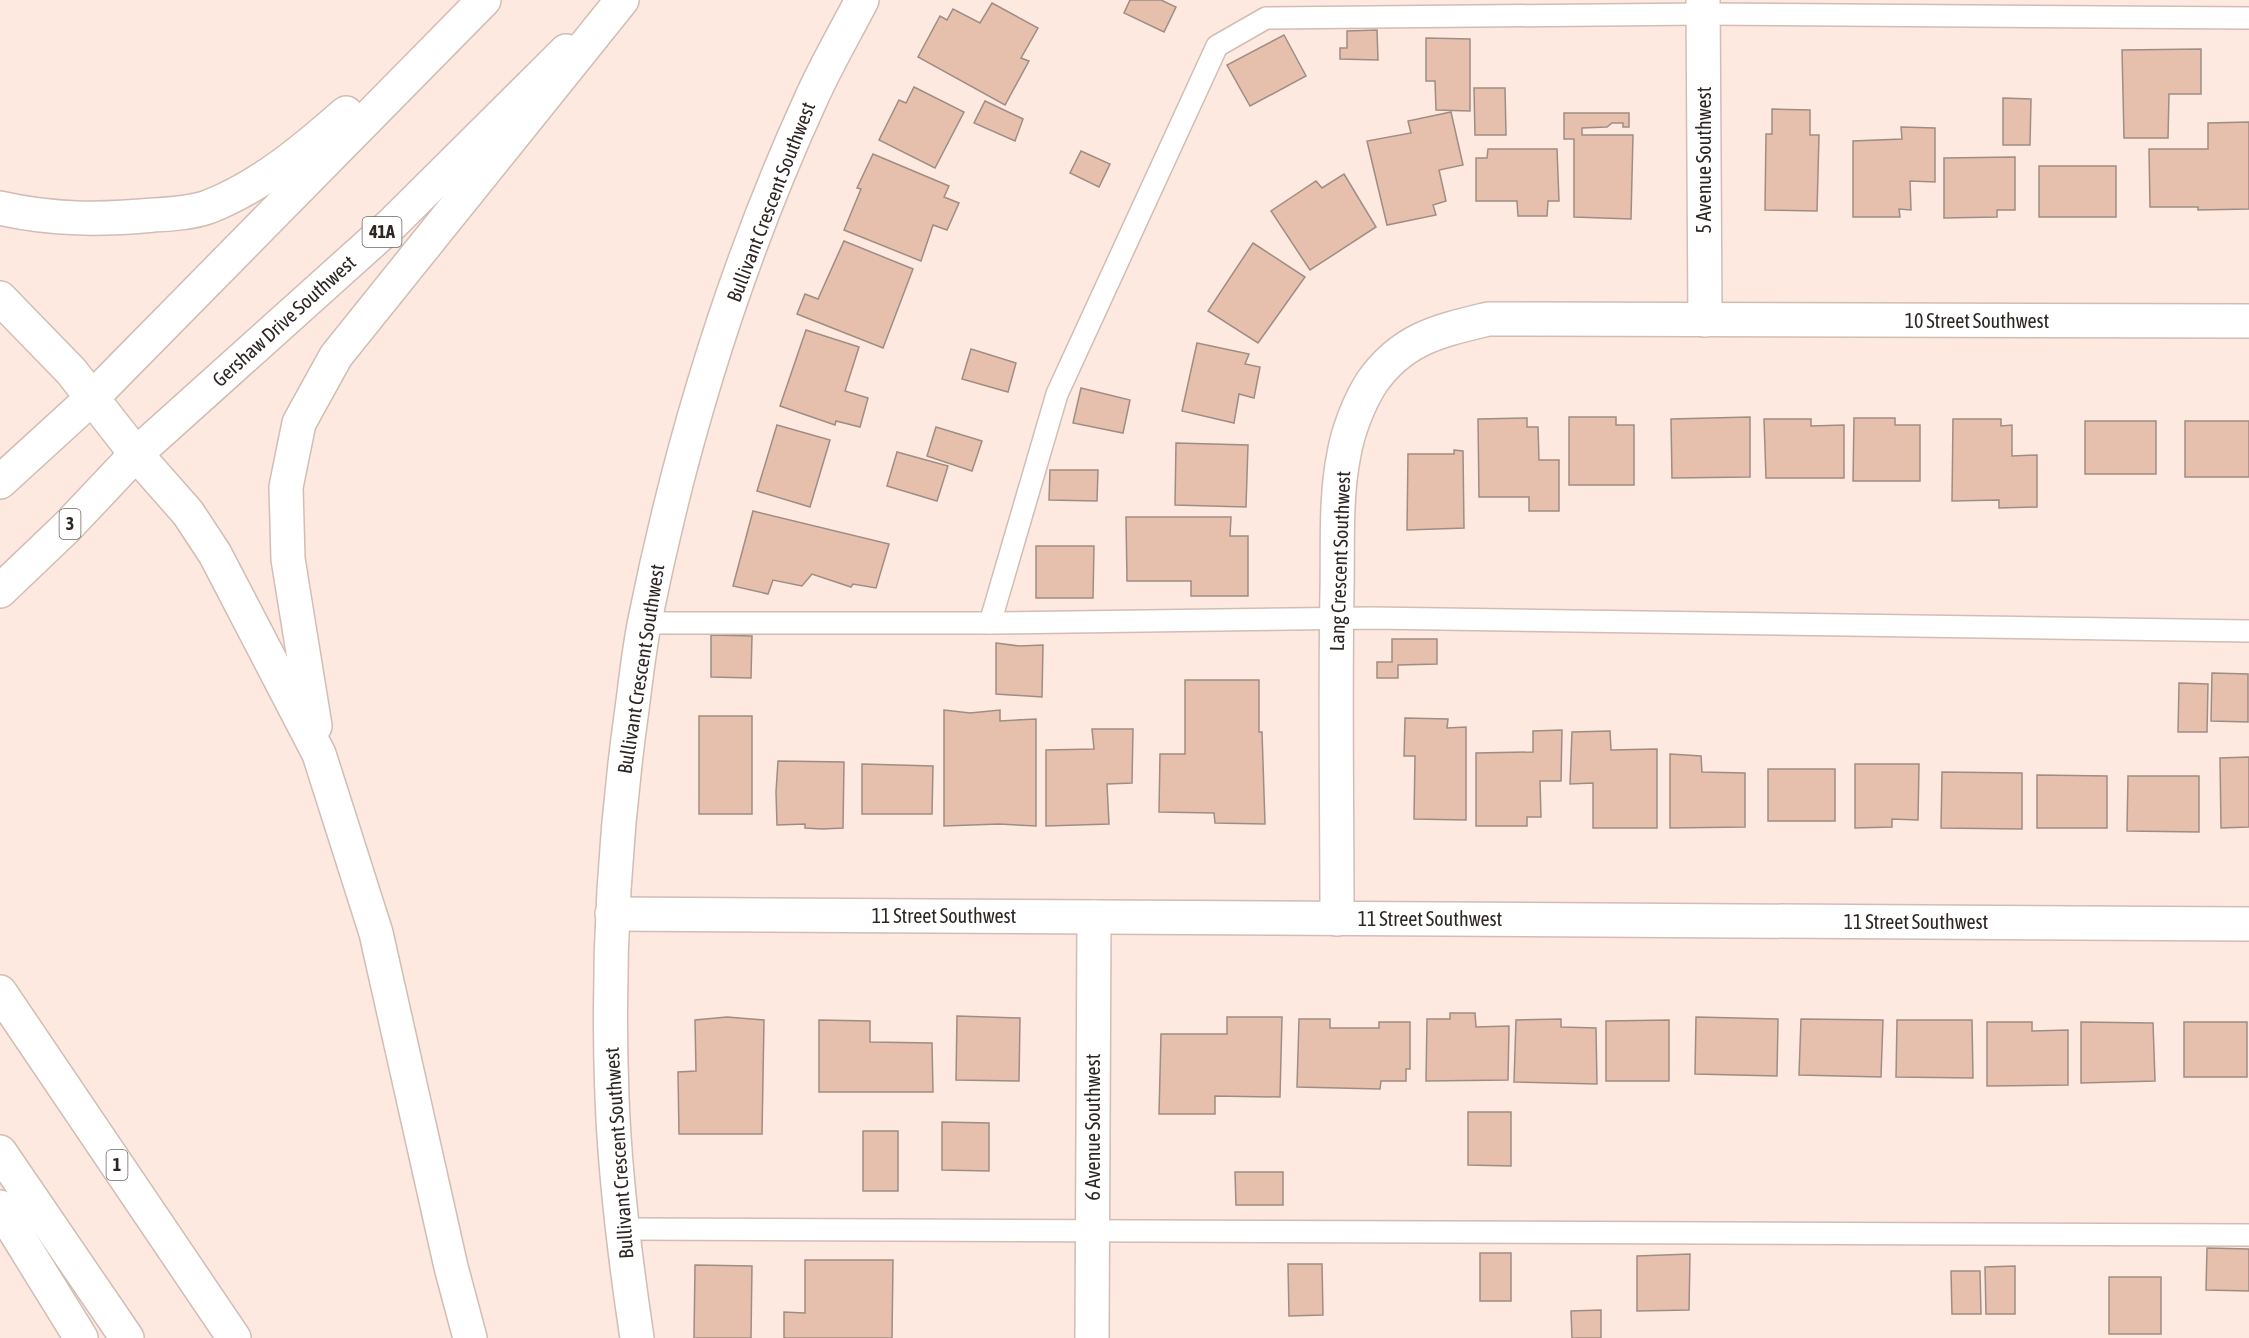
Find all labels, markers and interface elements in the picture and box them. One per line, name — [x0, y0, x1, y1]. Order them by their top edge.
street label: 5 Avenue Southwest — [1692, 86, 1715, 233]
street label: Bullivant Crescent Southwest — [722, 98, 819, 305]
road number: 41A — [362, 217, 401, 247]
street label: Gershaw Drive Southwest — [207, 250, 360, 391]
street label: 10 Street Southwest — [1905, 309, 2050, 332]
street label: Lang Crescent Southwest — [1325, 470, 1354, 652]
road number: 3 — [60, 509, 80, 539]
street label: Bullivant Crescent Southwest — [613, 562, 668, 776]
street label: 11 Street Southwest — [872, 904, 1017, 927]
street label: 11 Street Southwest — [1358, 907, 1503, 930]
street label: 11 Street Southwest — [1844, 910, 1989, 933]
street label: Bullivant Crescent Southwest — [600, 1046, 637, 1260]
street label: 6 Avenue Southwest — [1081, 1053, 1104, 1200]
road number: 1 — [106, 1150, 128, 1180]

